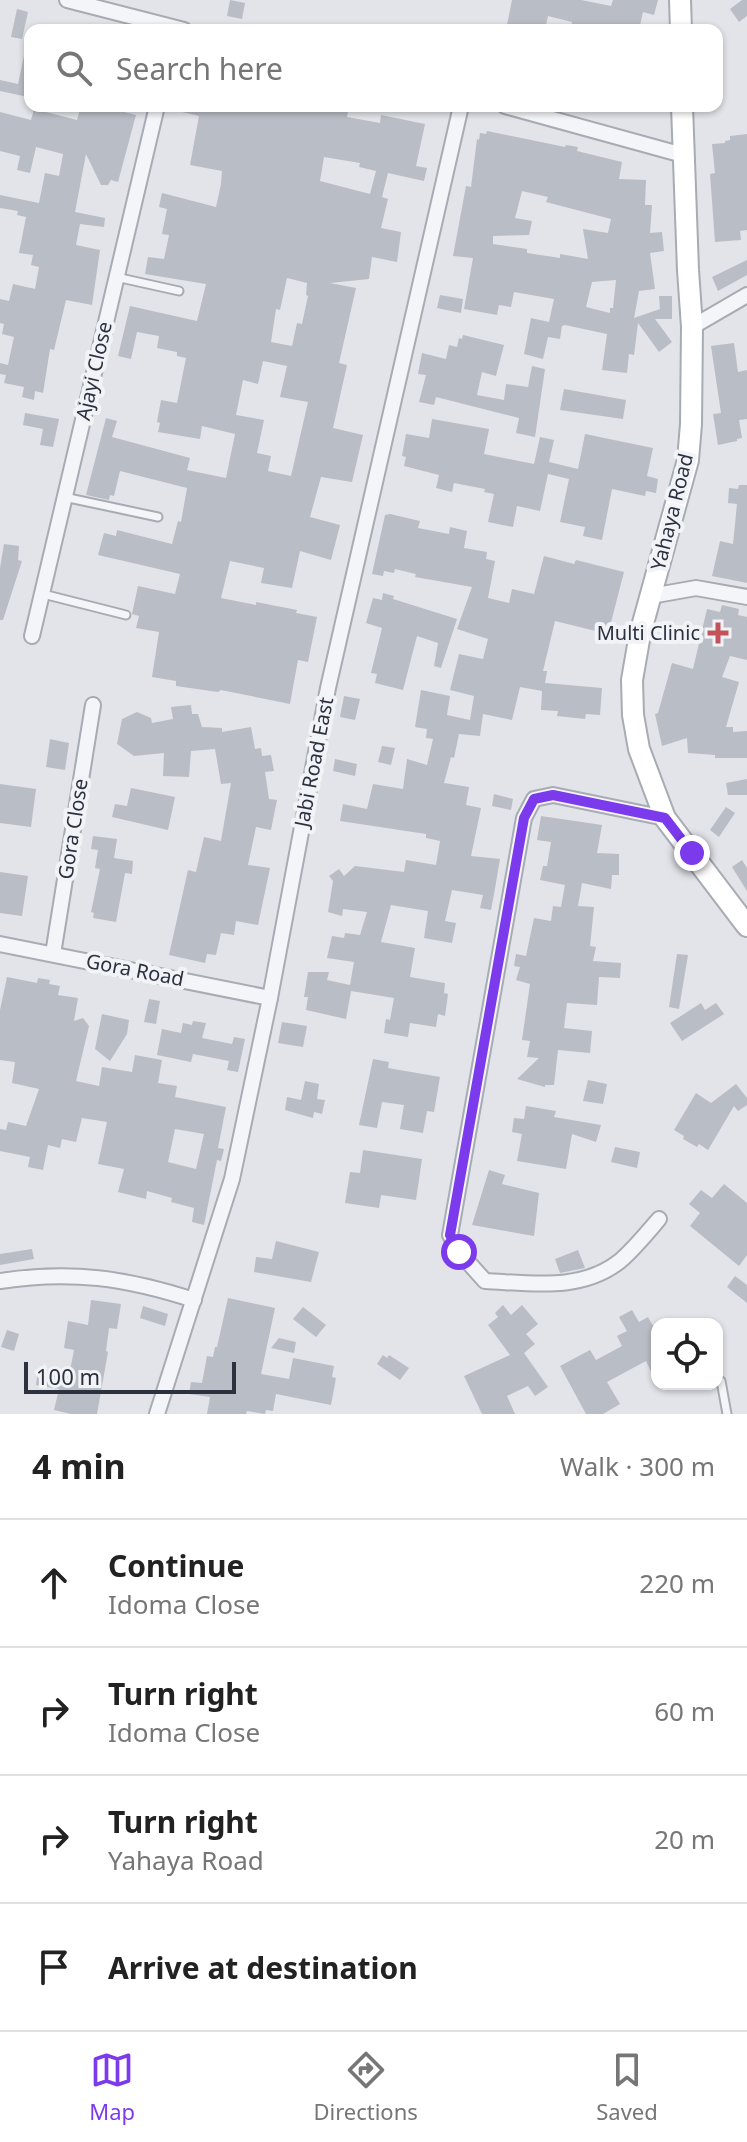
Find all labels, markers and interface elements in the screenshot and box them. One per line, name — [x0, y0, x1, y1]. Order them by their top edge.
search box — [24, 24, 723, 112]
icon: search — [52, 46, 96, 90]
text: Search here — [116, 48, 283, 89]
street label: Ajayi Close — [69, 319, 118, 423]
street label: Yahaya Road — [644, 450, 699, 573]
place label: Multi Clinic — [597, 619, 700, 646]
marker: Multi Clinic — [707, 622, 729, 644]
street label: Jabi Road East — [287, 695, 339, 831]
street label: Gora Close — [51, 777, 94, 881]
route end — [674, 835, 710, 871]
street label: Gora Road — [84, 947, 186, 992]
route start — [441, 1234, 477, 1270]
map controls — [651, 1318, 723, 1390]
button: locate — [651, 1318, 723, 1390]
scale bar — [24, 1358, 236, 1394]
text: 100 m — [36, 1361, 100, 1391]
text: 4 min — [32, 1443, 126, 1489]
text: Walk · 300 m — [560, 1448, 715, 1484]
text: Continue — [108, 1545, 244, 1586]
icon: ahead — [32, 1561, 76, 1605]
text: 220 m — [639, 1565, 715, 1601]
text: Idoma Close — [108, 1586, 260, 1622]
text: Turn right — [108, 1673, 258, 1714]
icon: right — [32, 1689, 76, 1733]
text: 60 m — [654, 1693, 715, 1729]
text: Idoma Close — [108, 1714, 260, 1750]
text: Turn right — [108, 1801, 258, 1842]
icon: right — [32, 1817, 76, 1861]
text: 20 m — [654, 1821, 715, 1857]
text: Yahaya Road — [108, 1842, 264, 1878]
icon: arrive — [32, 1945, 76, 1989]
text: Arrive at destination — [108, 1947, 418, 1988]
tab: Map — [89, 2048, 135, 2126]
tab: Directions — [313, 2048, 418, 2126]
tab: Saved — [596, 2048, 658, 2126]

